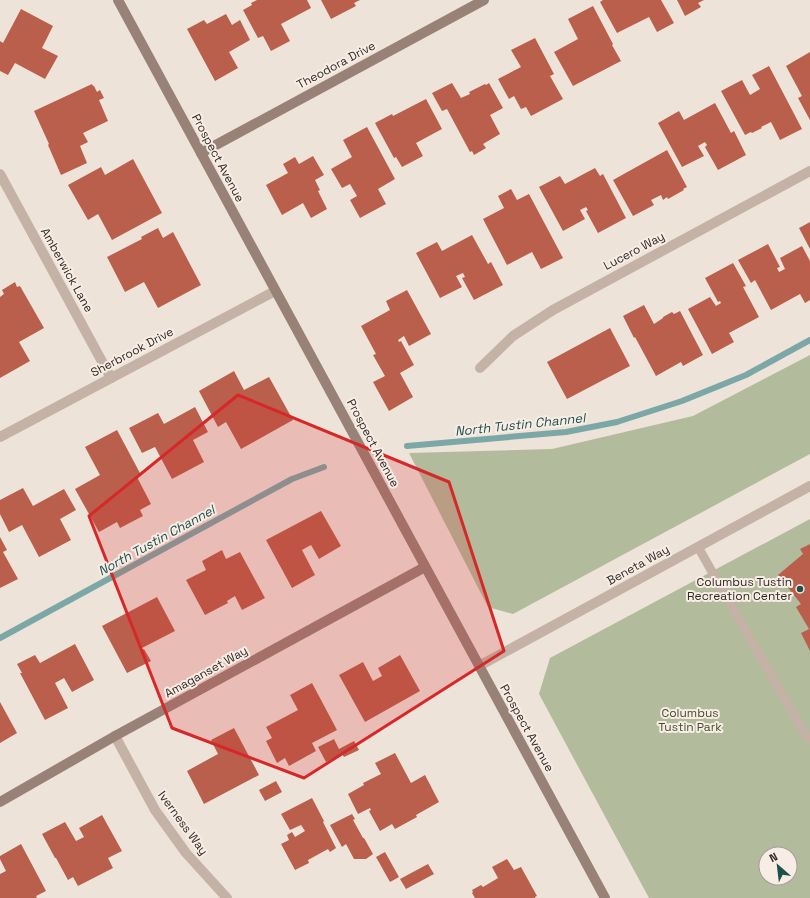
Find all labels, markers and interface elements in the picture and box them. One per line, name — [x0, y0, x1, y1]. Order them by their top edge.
street label: Theodora Drive — [294, 37, 378, 93]
street label: Prospect Avenue — [188, 111, 248, 205]
street label: Amberwick Lane — [37, 225, 97, 315]
street label: Lucero Way — [601, 228, 667, 274]
street label: Sherbrook Drive — [88, 323, 176, 381]
street label: Prospect Avenue — [343, 396, 403, 490]
water label: North Tustin Channel — [454, 409, 588, 440]
water label: North Tustin Channel — [95, 500, 219, 580]
street label: Beneta Way — [604, 541, 672, 589]
place label: Columbus Tustin Recreation Center — [687, 574, 792, 604]
marker: Columbus Tustin Recreation Center — [795, 584, 805, 594]
street label: Amaganset Way — [162, 643, 250, 701]
street label: Prospect Avenue — [496, 681, 558, 775]
park label: Columbus Tustin Park — [658, 705, 722, 735]
street label: Iverness Way — [154, 788, 212, 858]
north arrow — [758, 846, 798, 886]
text: N — [767, 849, 780, 865]

